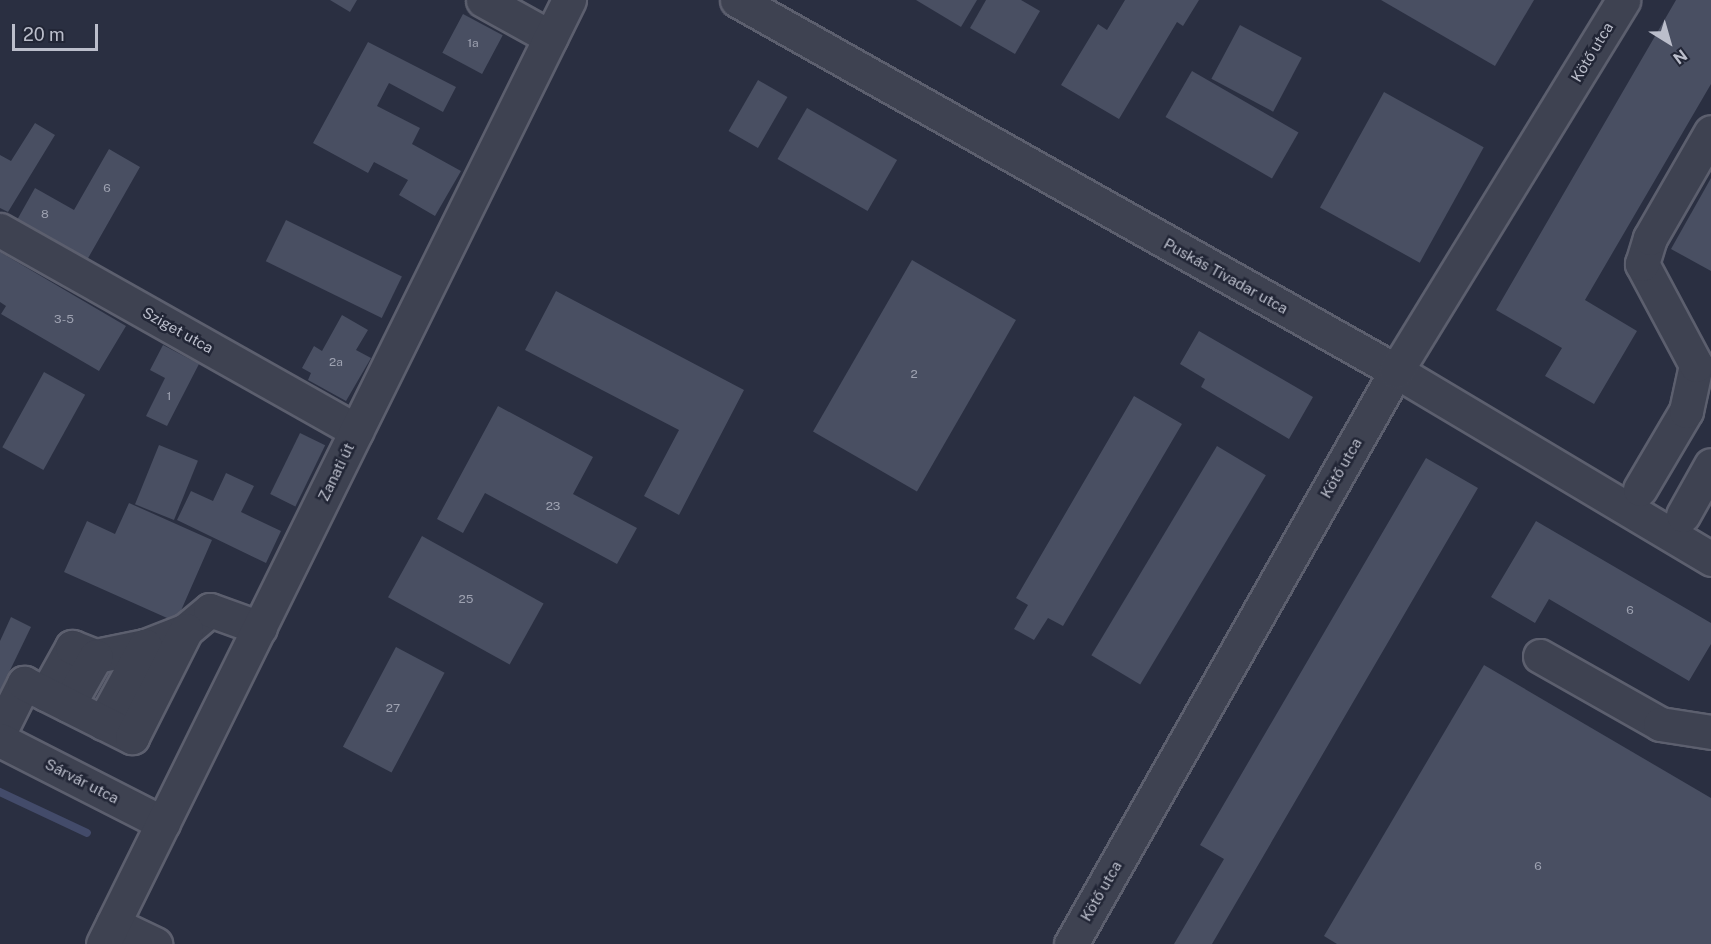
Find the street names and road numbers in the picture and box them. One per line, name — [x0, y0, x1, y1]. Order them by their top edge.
street label: Kötő utca — [1567, 19, 1617, 85]
street label: Puskás Tivadar utca — [1161, 234, 1291, 318]
street label: Sziget utca — [139, 303, 217, 357]
street label: Kötő utca — [1317, 435, 1365, 501]
street label: Zanati út — [314, 440, 358, 504]
street label: Sárvár utca — [42, 755, 122, 807]
street label: Kötő utca — [1077, 858, 1125, 924]

